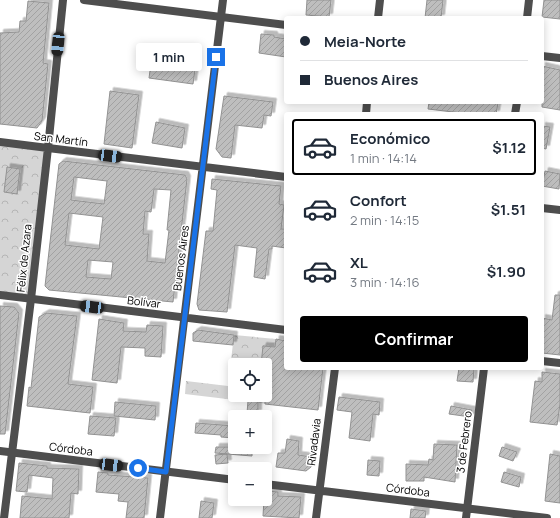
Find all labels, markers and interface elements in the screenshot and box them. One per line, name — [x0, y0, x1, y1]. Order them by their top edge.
car — [51, 31, 65, 57]
text: Meia-Norte — [324, 31, 406, 52]
callout: 1 min — [136, 43, 202, 71]
text: 1 min — [153, 48, 185, 66]
route end — [207, 48, 225, 66]
text: Buenos Aires — [324, 69, 418, 90]
street label: San Martín — [33, 128, 89, 149]
text: Económico — [350, 128, 430, 149]
icon: car — [302, 129, 338, 165]
text: $1.12 — [492, 137, 526, 158]
car — [97, 149, 123, 163]
text: 1 min · 14:14 — [350, 149, 417, 167]
text: Confort — [350, 190, 407, 211]
icon: car — [302, 191, 338, 227]
text: $1.51 — [491, 199, 526, 220]
text: 2 min · 14:15 — [350, 211, 419, 229]
street label: Félix de Azara — [12, 223, 35, 293]
street label: Buenos Aires — [169, 224, 192, 292]
text: XL — [350, 252, 368, 273]
icon: car — [302, 253, 338, 289]
text: $1.90 — [487, 261, 526, 282]
text: 3 min · 14:16 — [350, 273, 419, 291]
street label: Bolívar — [126, 292, 162, 311]
car — [79, 300, 105, 314]
button: Confirmar — [300, 316, 528, 362]
map controls — [228, 358, 272, 506]
button: locate — [228, 358, 272, 402]
button: + — [228, 410, 272, 454]
street label: 3 de Febrero — [452, 410, 475, 474]
street label: Rivadavia — [303, 417, 324, 466]
street label: Córdoba — [48, 438, 94, 459]
car — [98, 458, 124, 472]
route start — [129, 459, 147, 477]
button: − — [228, 462, 272, 506]
street label: Córdoba — [385, 479, 431, 500]

